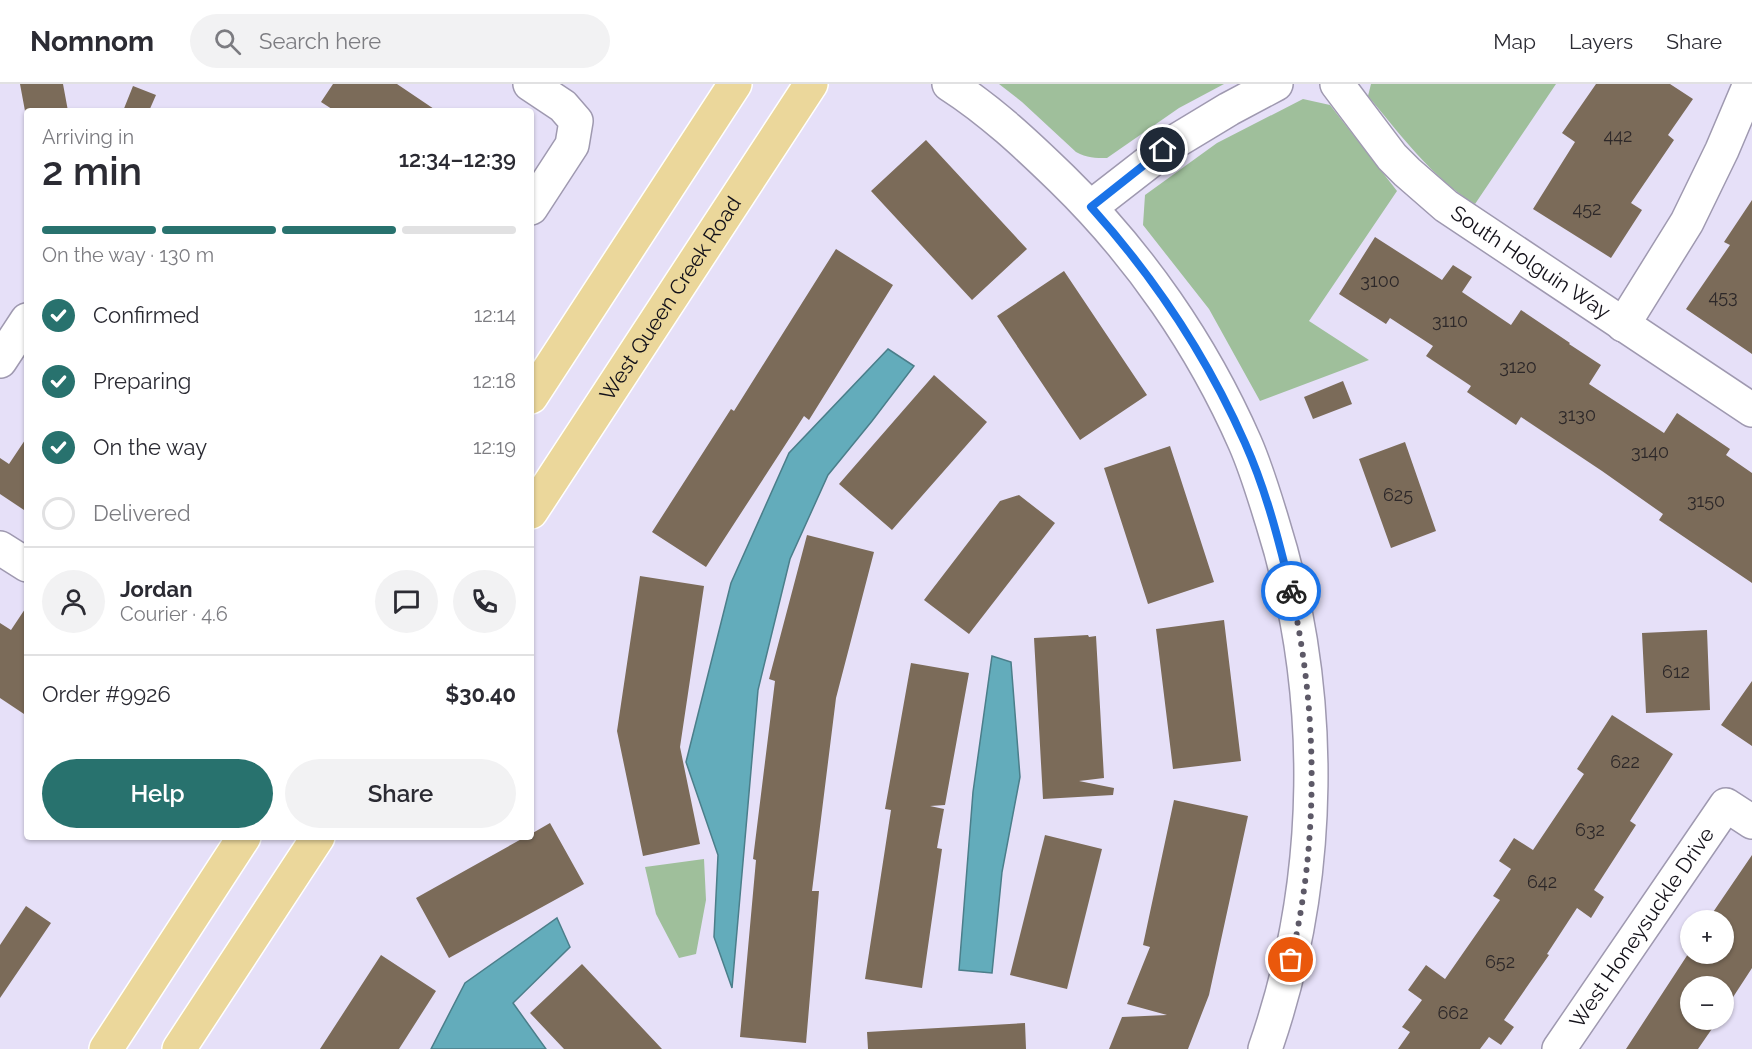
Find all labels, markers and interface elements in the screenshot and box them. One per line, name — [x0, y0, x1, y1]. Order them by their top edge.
search box — [190, 14, 610, 68]
text: Nomnom — [30, 25, 154, 58]
icon: search — [211, 25, 244, 58]
text: Search here — [259, 28, 381, 54]
text: Map — [1493, 29, 1536, 54]
text: Layers — [1569, 29, 1633, 54]
text: Share — [1666, 29, 1722, 54]
pin — [1137, 124, 1188, 175]
text: Arriving in — [42, 125, 134, 149]
house number: 442 — [1603, 125, 1633, 146]
icon: home — [1146, 133, 1179, 166]
text: 12:34–12:39 — [399, 146, 516, 172]
text: 2 min — [42, 148, 142, 194]
street label: West Queen Creek Road — [594, 192, 746, 405]
house number: 452 — [1572, 198, 1602, 219]
street label: South Holguin Way — [1446, 200, 1615, 324]
text: On the way · 130 m — [42, 243, 214, 267]
house number: 3100 — [1360, 270, 1400, 291]
house number: 453 — [1708, 286, 1738, 307]
icon: check — [42, 299, 75, 332]
text: Confirmed — [93, 302, 200, 328]
text: 12:14 — [474, 303, 516, 327]
house number: 3110 — [1432, 310, 1468, 331]
house number: 3120 — [1499, 356, 1537, 377]
icon: check — [42, 365, 75, 398]
text: Preparing — [93, 368, 191, 394]
text: 12:18 — [473, 369, 516, 393]
house number: 3130 — [1558, 404, 1596, 425]
icon: check — [42, 431, 75, 464]
text: On the way — [93, 434, 207, 460]
text: 12:19 — [473, 435, 516, 459]
house number: 3140 — [1631, 441, 1669, 462]
house number: 625 — [1383, 484, 1413, 505]
house number: 3150 — [1687, 490, 1725, 511]
text: Delivered — [93, 500, 191, 526]
courier — [1261, 561, 1321, 621]
button: person — [42, 570, 105, 633]
button: chat — [375, 570, 438, 633]
button: phone — [453, 570, 516, 633]
icon: bike — [1275, 575, 1308, 608]
text: Jordan — [120, 576, 192, 602]
text: Courier · 4.6 — [120, 602, 228, 626]
house number: 612 — [1662, 661, 1690, 682]
text: Order #9926 — [42, 681, 171, 707]
text: $30.40 — [445, 681, 516, 707]
house number: 622 — [1610, 751, 1640, 772]
button: Help — [42, 759, 273, 828]
button: Share — [285, 759, 516, 828]
house number: 632 — [1575, 819, 1605, 840]
street label: West Honeysuckle Drive — [1564, 822, 1719, 1032]
house number: 642 — [1527, 871, 1557, 892]
map controls — [1680, 910, 1734, 1030]
button: + — [1680, 910, 1734, 964]
pin — [1265, 934, 1316, 985]
icon: bag — [1274, 943, 1307, 976]
house number: 652 — [1485, 951, 1515, 972]
button: − — [1680, 976, 1734, 1030]
house number: 662 — [1437, 1002, 1469, 1023]

